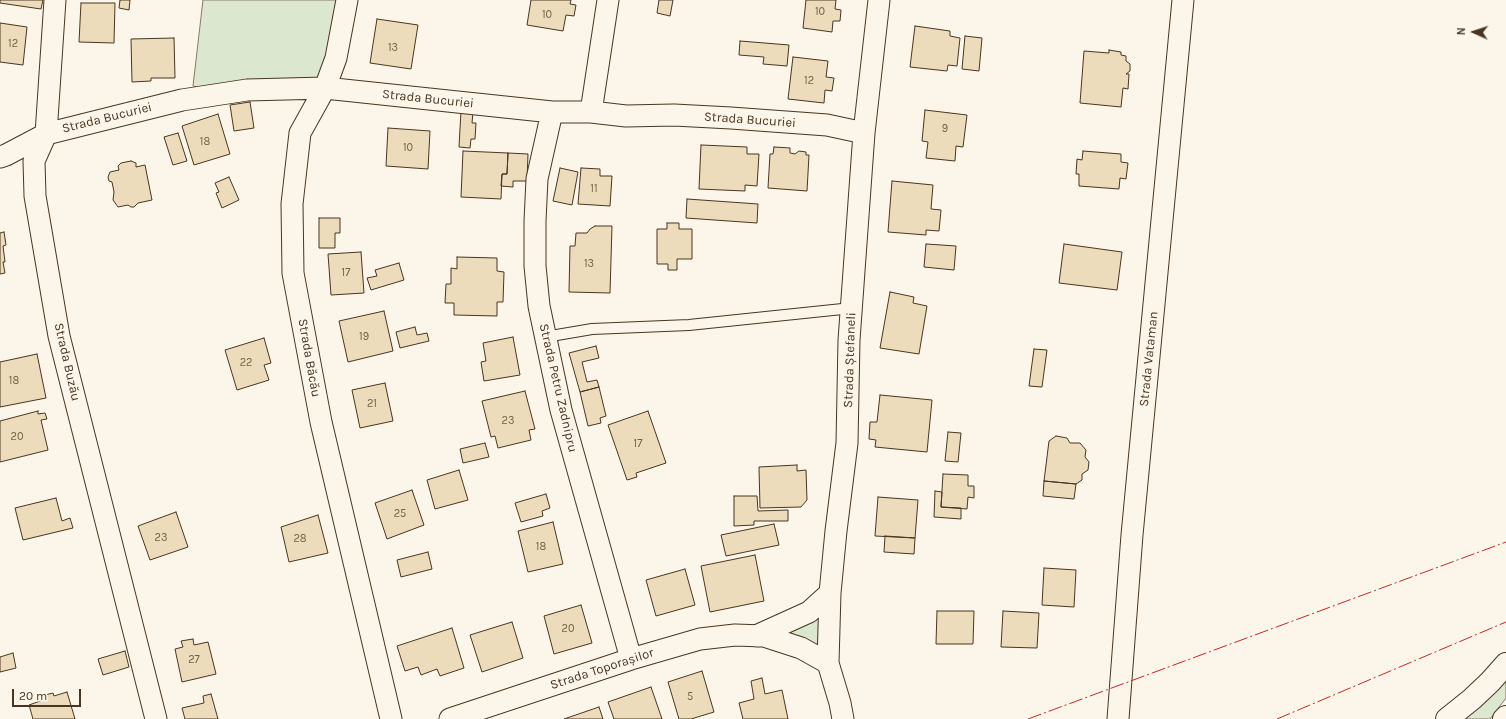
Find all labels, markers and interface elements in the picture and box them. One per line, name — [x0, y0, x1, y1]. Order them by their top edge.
house number: 10 — [815, 5, 825, 19]
house number: 10 — [542, 8, 552, 22]
north arrow — [1454, 12, 1494, 52]
text: N — [1455, 27, 1468, 36]
house number: 12 — [8, 37, 18, 51]
house number: 13 — [388, 41, 398, 55]
house number: 12 — [804, 74, 814, 88]
street label: Strada Bucuriei — [381, 86, 475, 112]
street label: Strada Bucuriei — [60, 99, 154, 137]
street label: Strada Bucuriei — [703, 109, 797, 131]
house number: 9 — [942, 122, 948, 136]
house number: 18 — [200, 135, 210, 149]
house number: 10 — [403, 141, 413, 155]
house number: 11 — [590, 182, 598, 196]
house number: 13 — [584, 257, 594, 271]
house number: 17 — [342, 266, 350, 280]
street label: Strada Vataman — [1136, 311, 1162, 407]
street label: Strada Ștefaneli — [841, 312, 859, 408]
street label: Strada Băcău — [294, 317, 324, 399]
street label: Strada Buzău — [50, 321, 84, 403]
street label: Strada Petru Zadnipru — [536, 322, 580, 454]
house number: 19 — [359, 330, 369, 344]
house number: 22 — [240, 356, 252, 370]
house number: 18 — [9, 374, 19, 388]
house number: 21 — [367, 397, 377, 411]
house number: 23 — [502, 414, 514, 428]
house number: 20 — [11, 430, 23, 444]
house number: 17 — [634, 437, 642, 451]
house number: 25 — [394, 507, 406, 521]
house number: 23 — [155, 531, 167, 545]
house number: 28 — [293, 532, 307, 546]
house number: 18 — [536, 540, 546, 554]
house number: 20 — [562, 622, 574, 636]
street label: Strada Toporașilor — [548, 645, 656, 693]
house number: 27 — [188, 653, 200, 667]
scale bar — [14, 681, 83, 707]
text: 20 m — [19, 689, 47, 703]
house number: 5 — [687, 690, 693, 704]

